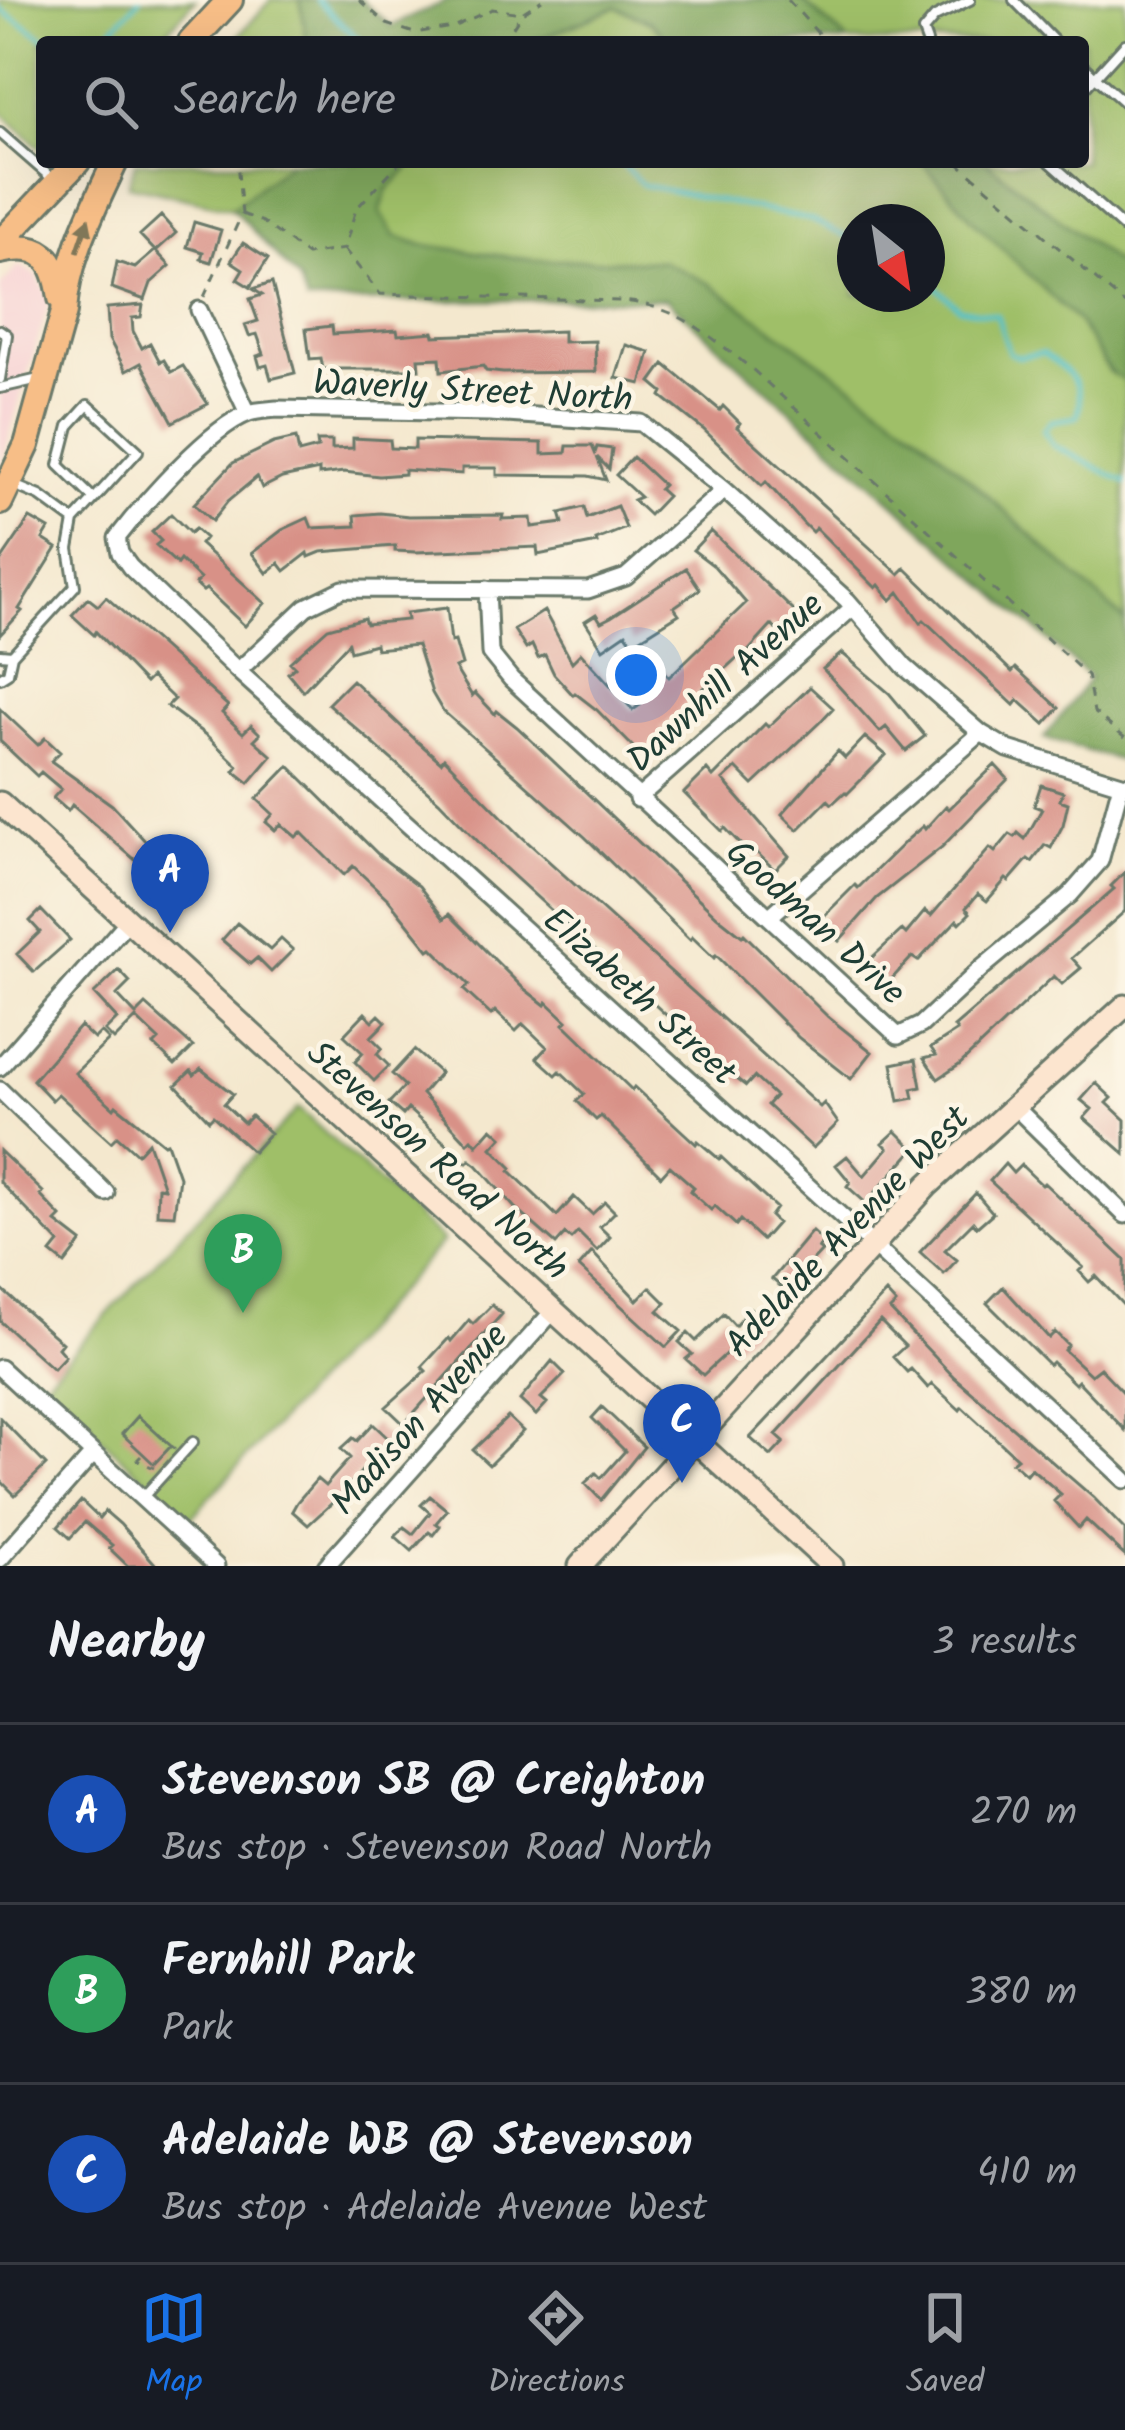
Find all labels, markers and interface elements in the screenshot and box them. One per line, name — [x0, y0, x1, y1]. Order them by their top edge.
search box — [36, 36, 1089, 168]
text: Search here — [174, 66, 396, 138]
icon: search — [78, 69, 144, 135]
north arrow — [837, 204, 945, 312]
one-way arrow — [75, 217, 93, 253]
street label: Waverly Street North — [312, 356, 634, 429]
street label: Dawnhill Avenue — [615, 579, 838, 788]
your location — [606, 645, 666, 705]
street label: Goodman Drive — [711, 827, 918, 1021]
pin: A — [131, 834, 209, 933]
street label: Elizabeth Street — [528, 894, 750, 1102]
street label: Stevenson Road North — [292, 1027, 581, 1296]
street label: Adelaide Avenue West — [712, 1092, 985, 1372]
pin: B — [204, 1214, 282, 1313]
street label: Madison Avenue — [318, 1311, 523, 1530]
pin: C — [643, 1384, 721, 1483]
text: Nearby — [48, 1604, 205, 1685]
text: 3 results — [932, 1613, 1077, 1675]
text: Stevenson SB @ Creighton — [162, 1747, 705, 1819]
text: A — [75, 1783, 99, 1845]
text: 270 m — [970, 1783, 1077, 1845]
text: Bus stop · Stevenson Road North — [162, 1819, 712, 1881]
text: Fernhill Park — [162, 1927, 414, 1999]
text: B — [75, 1963, 99, 2025]
text: 380 m — [965, 1963, 1077, 2025]
text: Park — [162, 1999, 233, 2061]
text: Adelaide WB @ Stevenson — [162, 2107, 693, 2179]
text: C — [75, 2143, 99, 2205]
text: 410 m — [977, 2143, 1077, 2205]
text: Bus stop · Adelaide Avenue West — [162, 2179, 707, 2241]
tab: Map — [141, 2285, 207, 2410]
tab: Directions — [488, 2285, 625, 2410]
tab: Saved — [906, 2285, 984, 2410]

